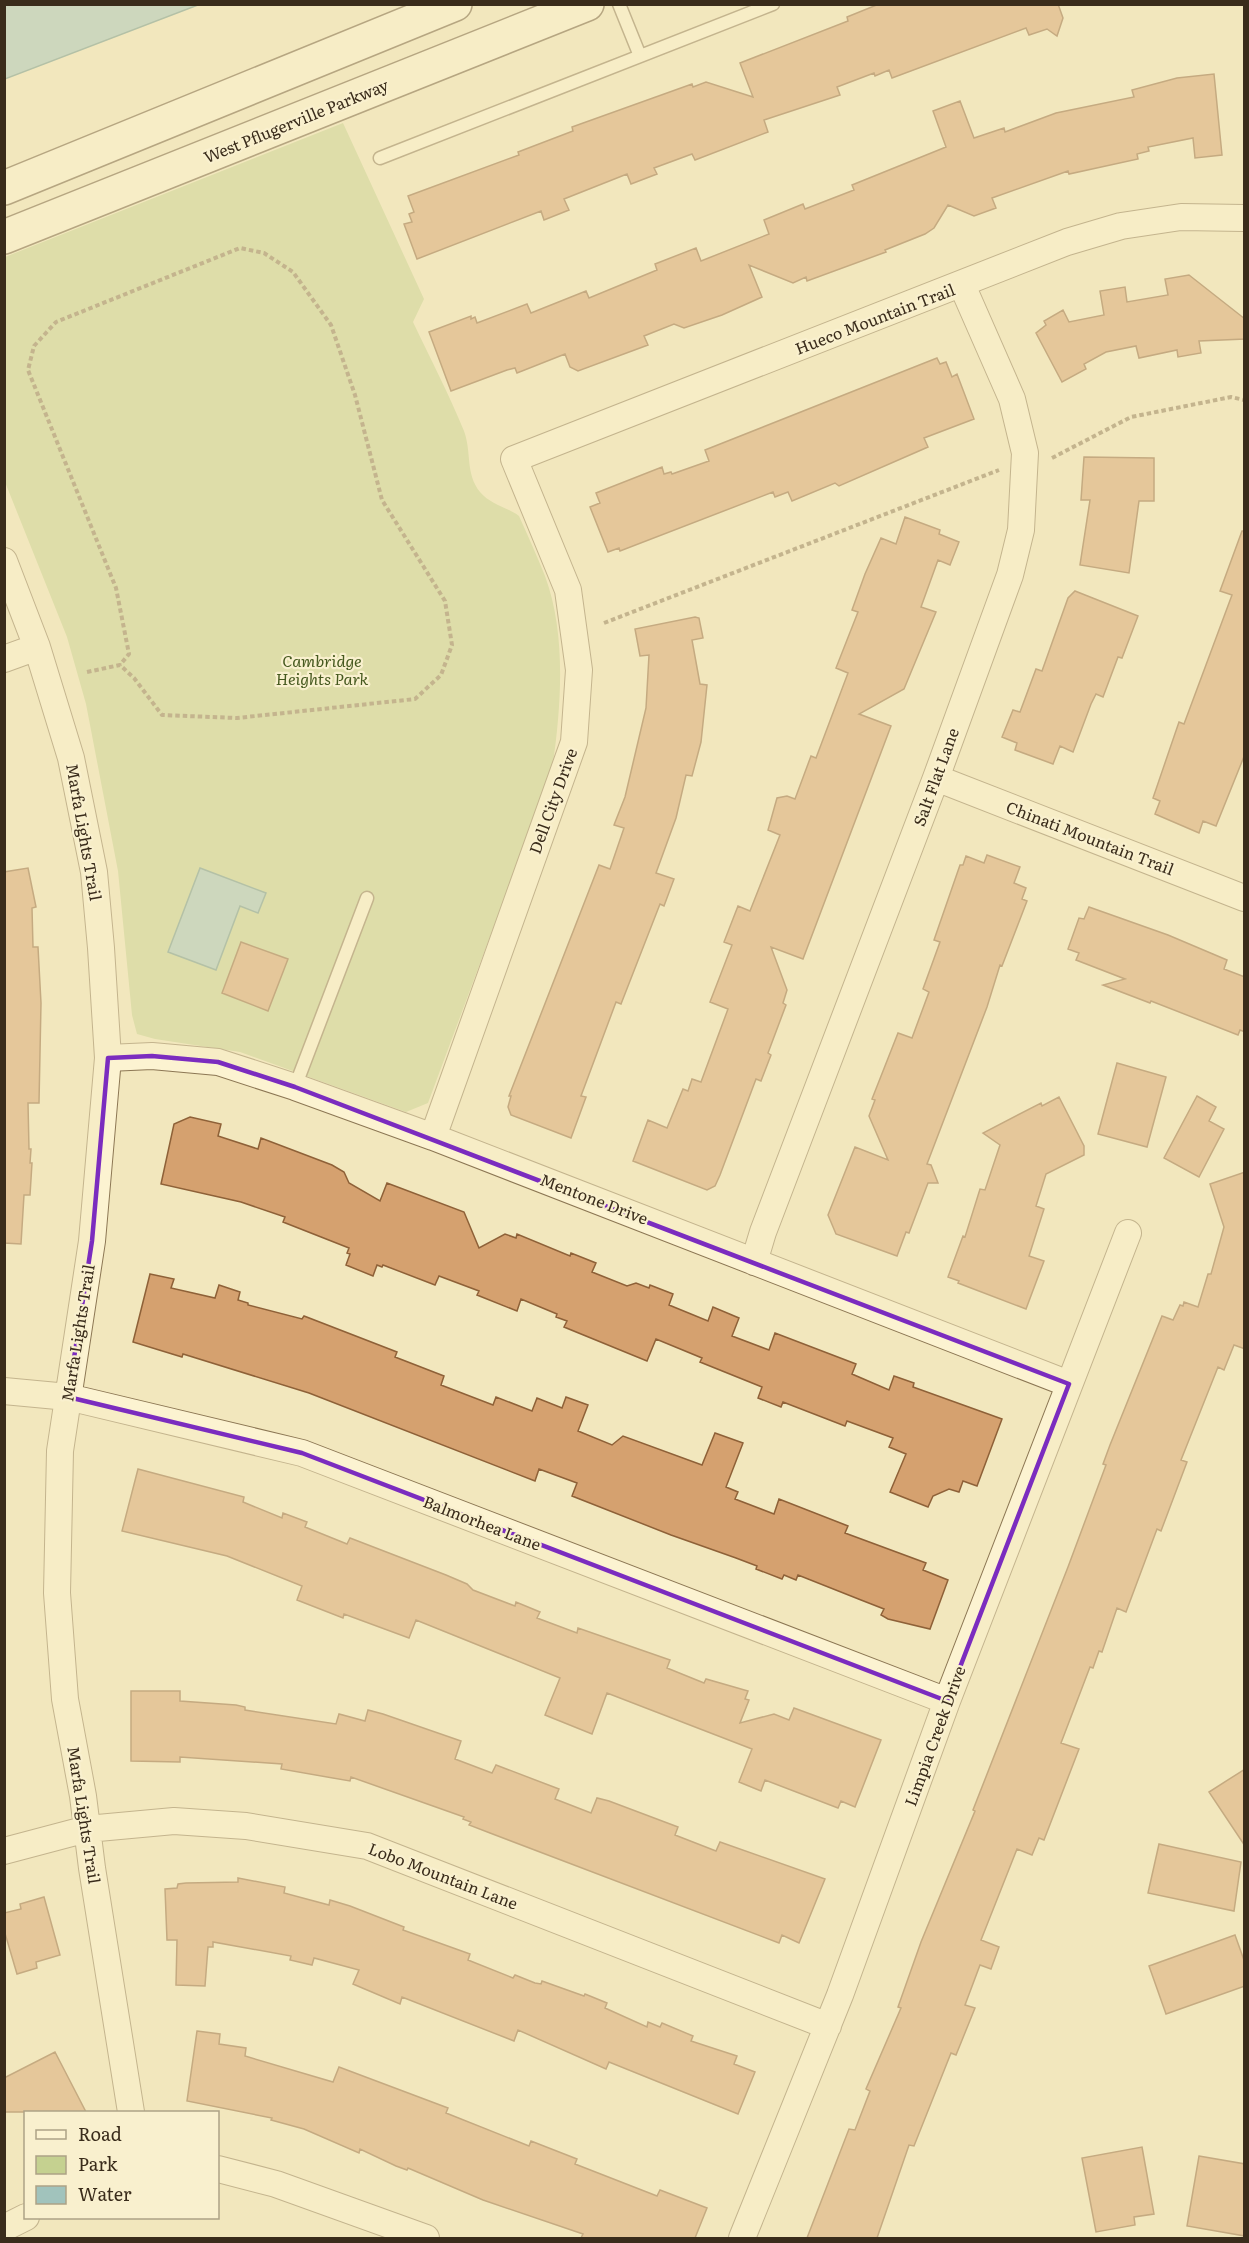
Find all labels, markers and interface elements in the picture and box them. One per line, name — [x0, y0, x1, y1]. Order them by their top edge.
street label: West Pflugerville Parkway — [200, 72, 392, 168]
street label: Hueco Mountain Trail — [791, 276, 958, 360]
park label: Cambridge Heights Park — [276, 648, 368, 690]
street label: Salt Flat Lane — [906, 724, 964, 829]
street label: Dell City Drive — [522, 744, 582, 857]
street label: Marfa Lights Trail — [61, 761, 109, 902]
street label: Chinati Mountain Trail — [1003, 794, 1178, 880]
street label: Mentone Drive — [537, 1167, 652, 1230]
street label: Marfa Lights Trail — [54, 1262, 100, 1403]
street label: Balmorhea Lane — [420, 1489, 545, 1556]
street label: Limpia Creek Drive — [898, 1662, 971, 1809]
street label: Marfa Lights Trail — [62, 1744, 108, 1885]
street label: Lobo Mountain Lane — [365, 1836, 521, 1915]
legend — [24, 2111, 219, 2219]
text: Road — [78, 2120, 122, 2147]
text: Park — [78, 2150, 119, 2177]
text: Water — [78, 2180, 132, 2207]

